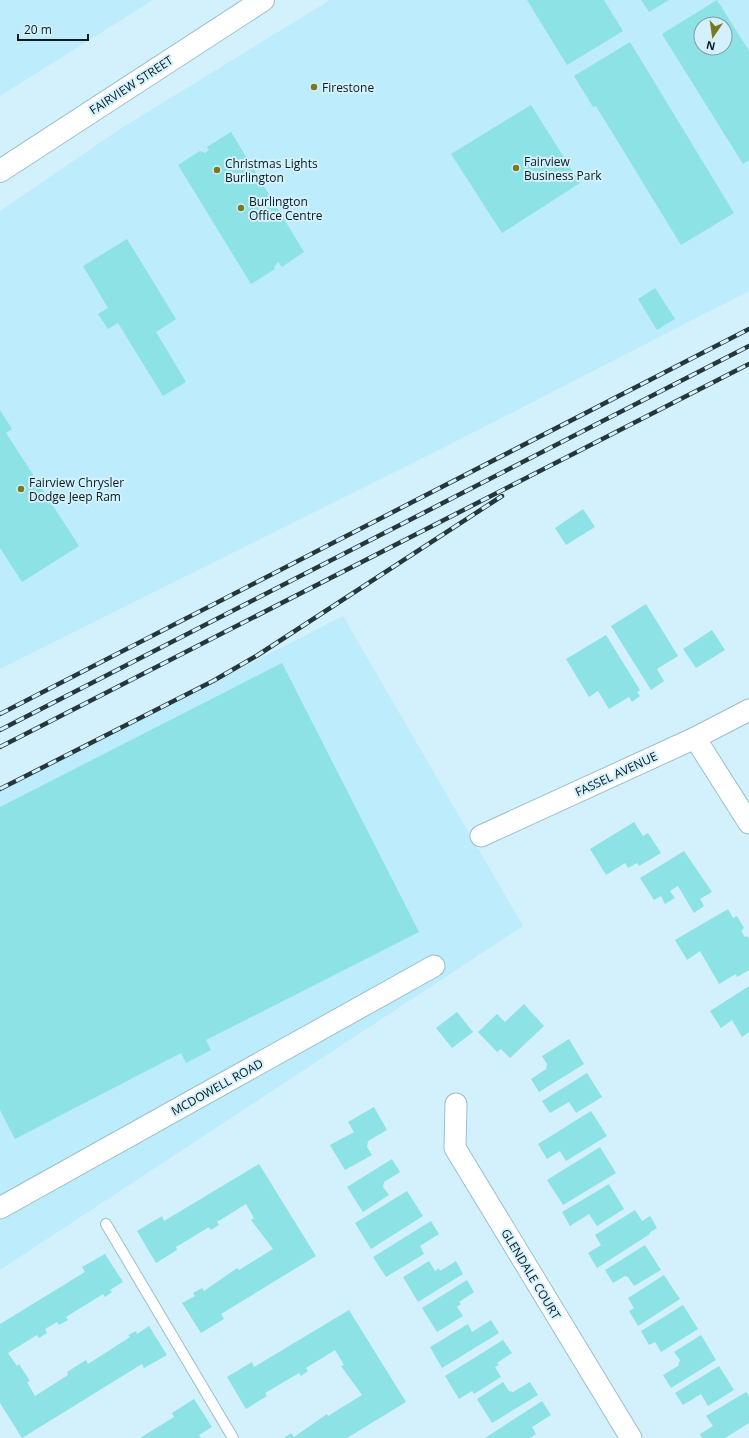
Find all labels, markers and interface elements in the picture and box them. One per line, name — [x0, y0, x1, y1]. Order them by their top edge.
scale bar — [18, 16, 88, 42]
north arrow — [693, 16, 733, 56]
text: 20 m — [24, 21, 52, 38]
text: N — [705, 38, 717, 55]
street label: FAIRVIEW STREET — [86, 51, 176, 118]
place label: Firestone — [322, 79, 374, 96]
marker: Firestone — [309, 82, 319, 92]
place label: Fairview Business Park — [524, 153, 602, 184]
place label: Christmas Lights Burlington — [225, 155, 318, 186]
marker: Fairview Business Park — [511, 163, 521, 173]
marker: Christmas Lights Burlington — [212, 165, 222, 175]
place label: Burlington Office Centre — [249, 193, 323, 224]
marker: Burlington Office Centre — [236, 203, 246, 213]
place label: Fairview Chrysler Dodge Jeep Ram — [29, 474, 124, 505]
marker: Fairview Chrysler Dodge Jeep Ram — [16, 484, 26, 494]
street label: FASSEL AVENUE — [572, 748, 660, 800]
street label: MCDOWELL ROAD — [168, 1055, 266, 1119]
street label: GLENDALE COURT — [497, 1226, 565, 1323]

